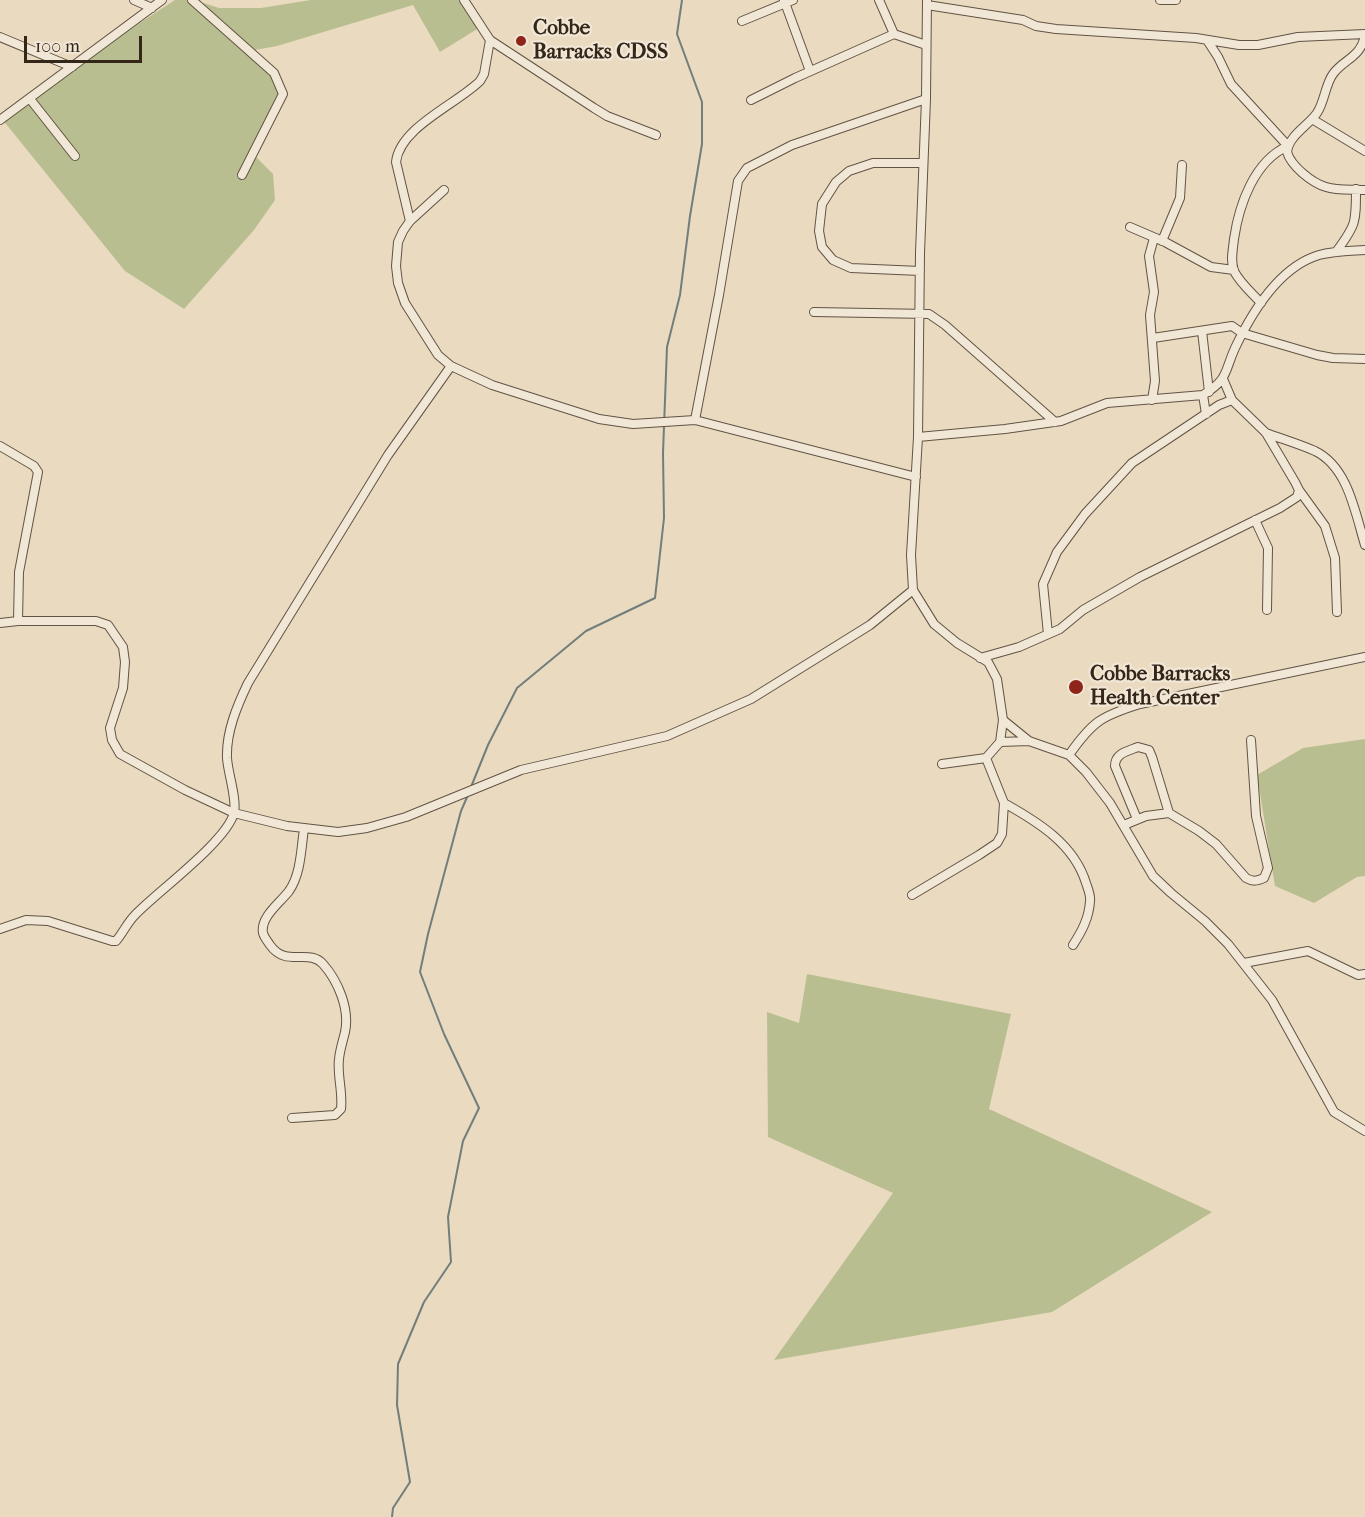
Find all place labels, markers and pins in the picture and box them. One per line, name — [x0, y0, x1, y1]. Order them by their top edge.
place label: Cobbe Barracks CDSS — [533, 16, 668, 66]
marker: Cobbe Barracks CDSS — [514, 34, 528, 48]
place label: Cobbe Barracks Health Center — [1090, 662, 1230, 712]
marker: Cobbe Barracks Health Center — [1067, 678, 1085, 696]

